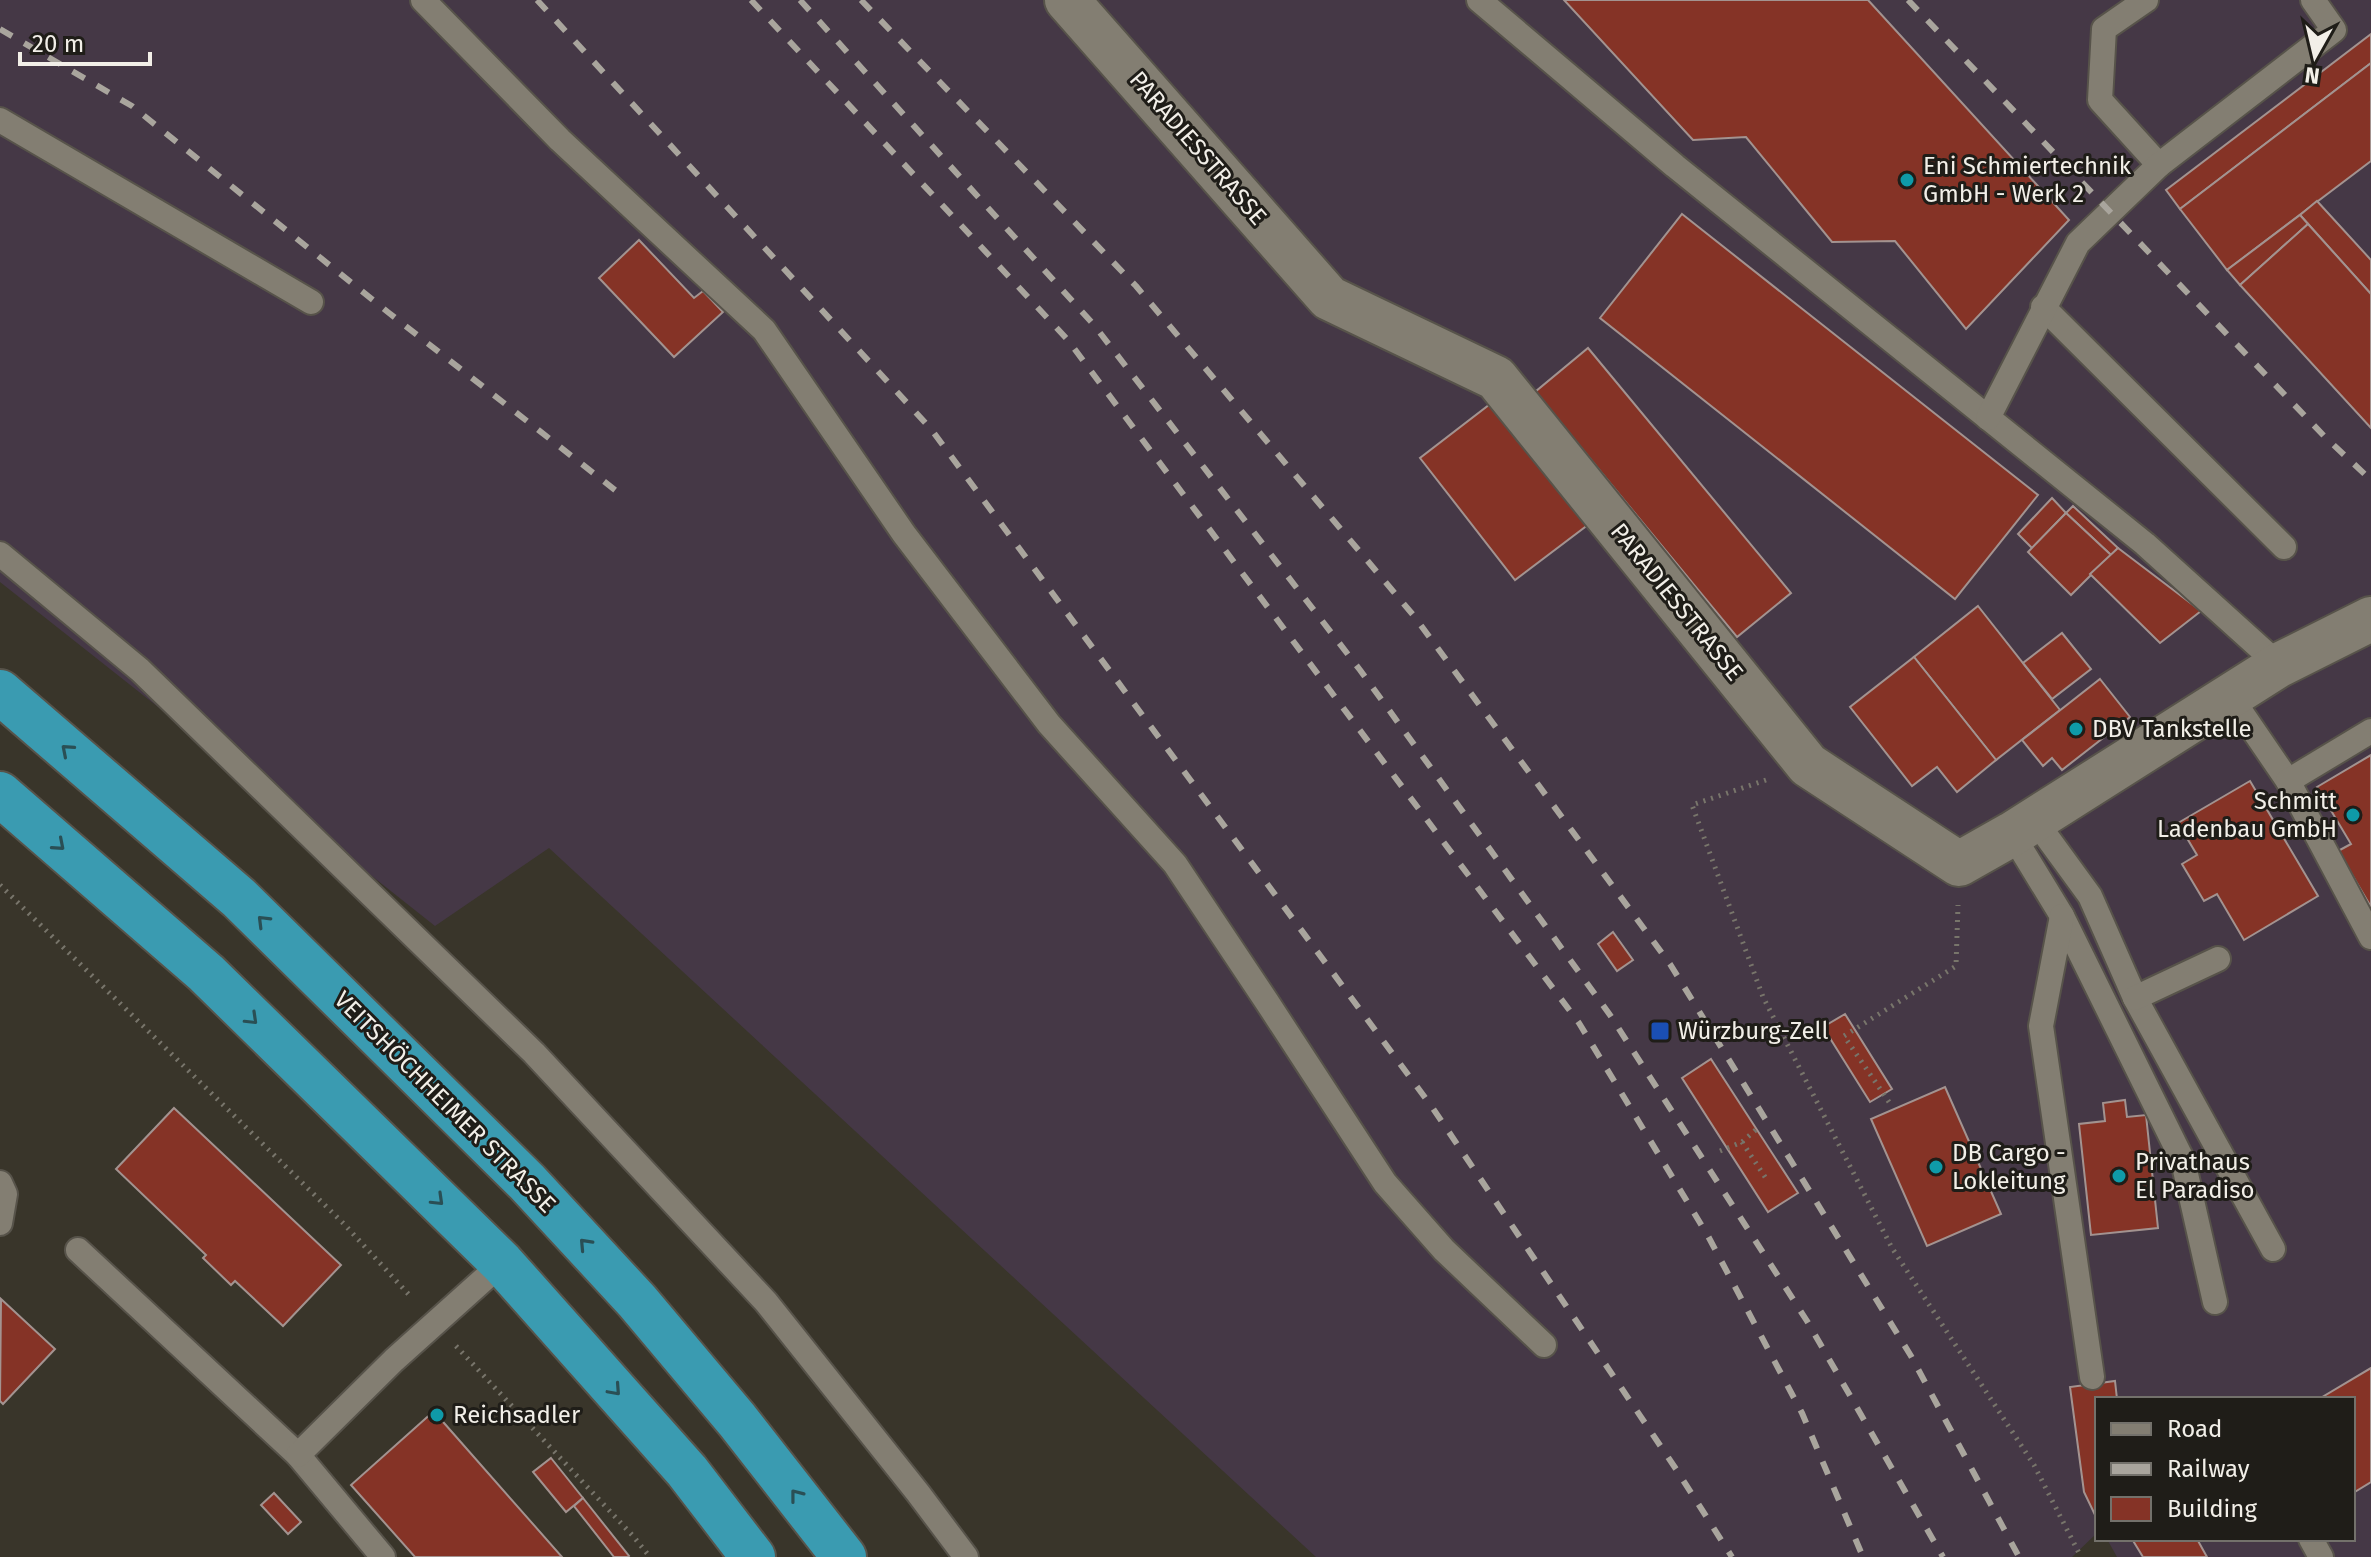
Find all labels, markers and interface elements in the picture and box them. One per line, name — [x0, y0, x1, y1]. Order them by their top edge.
scale bar — [20, 16, 150, 66]
north arrow — [2275, 16, 2355, 96]
text: 20 m — [32, 30, 84, 58]
text: N — [2303, 61, 2321, 90]
street label: PARADIESSTRASSE — [1124, 65, 1272, 231]
place label: Eni Schmiertechnik GmbH - Werk 2 — [1923, 152, 2132, 208]
marker: Eni Schmiertechnik GmbH - Werk 2 — [1898, 171, 1916, 189]
street label: PARADIESSTRASSE — [1605, 518, 1749, 686]
place label: DBV Tankstelle — [2092, 715, 2252, 743]
marker: DBV Tankstelle — [2067, 720, 2085, 738]
one-way arrow — [62, 745, 76, 760]
place label: Schmitt Ladenbau GmbH — [2157, 787, 2337, 843]
marker: Schmitt Ladenbau GmbH — [2344, 806, 2362, 824]
one-way arrow — [49, 835, 64, 850]
one-way arrow — [258, 916, 272, 930]
street label: VEITSHÖCHHEIMER STRASSE — [328, 985, 562, 1219]
one-way arrow — [243, 1009, 257, 1024]
place label: Würzburg-Zell — [1678, 1017, 1829, 1045]
marker: Würzburg-Zell — [1649, 1020, 1671, 1042]
place label: DB Cargo - Lokleitung — [1952, 1139, 2066, 1195]
place label: Privathaus El Paradiso — [2135, 1148, 2255, 1204]
marker: DB Cargo - Lokleitung — [1927, 1158, 1945, 1176]
marker: Privathaus El Paradiso — [2110, 1167, 2128, 1185]
one-way arrow — [429, 1191, 443, 1206]
one-way arrow — [579, 1239, 594, 1253]
one-way arrow — [606, 1381, 620, 1396]
legend — [2095, 1397, 2355, 1541]
place label: Reichsadler — [453, 1401, 581, 1429]
marker: Reichsadler — [428, 1406, 446, 1424]
text: Road — [2167, 1415, 2222, 1443]
text: Railway — [2167, 1455, 2250, 1483]
one-way arrow — [791, 1489, 805, 1504]
text: Building — [2167, 1495, 2257, 1523]

